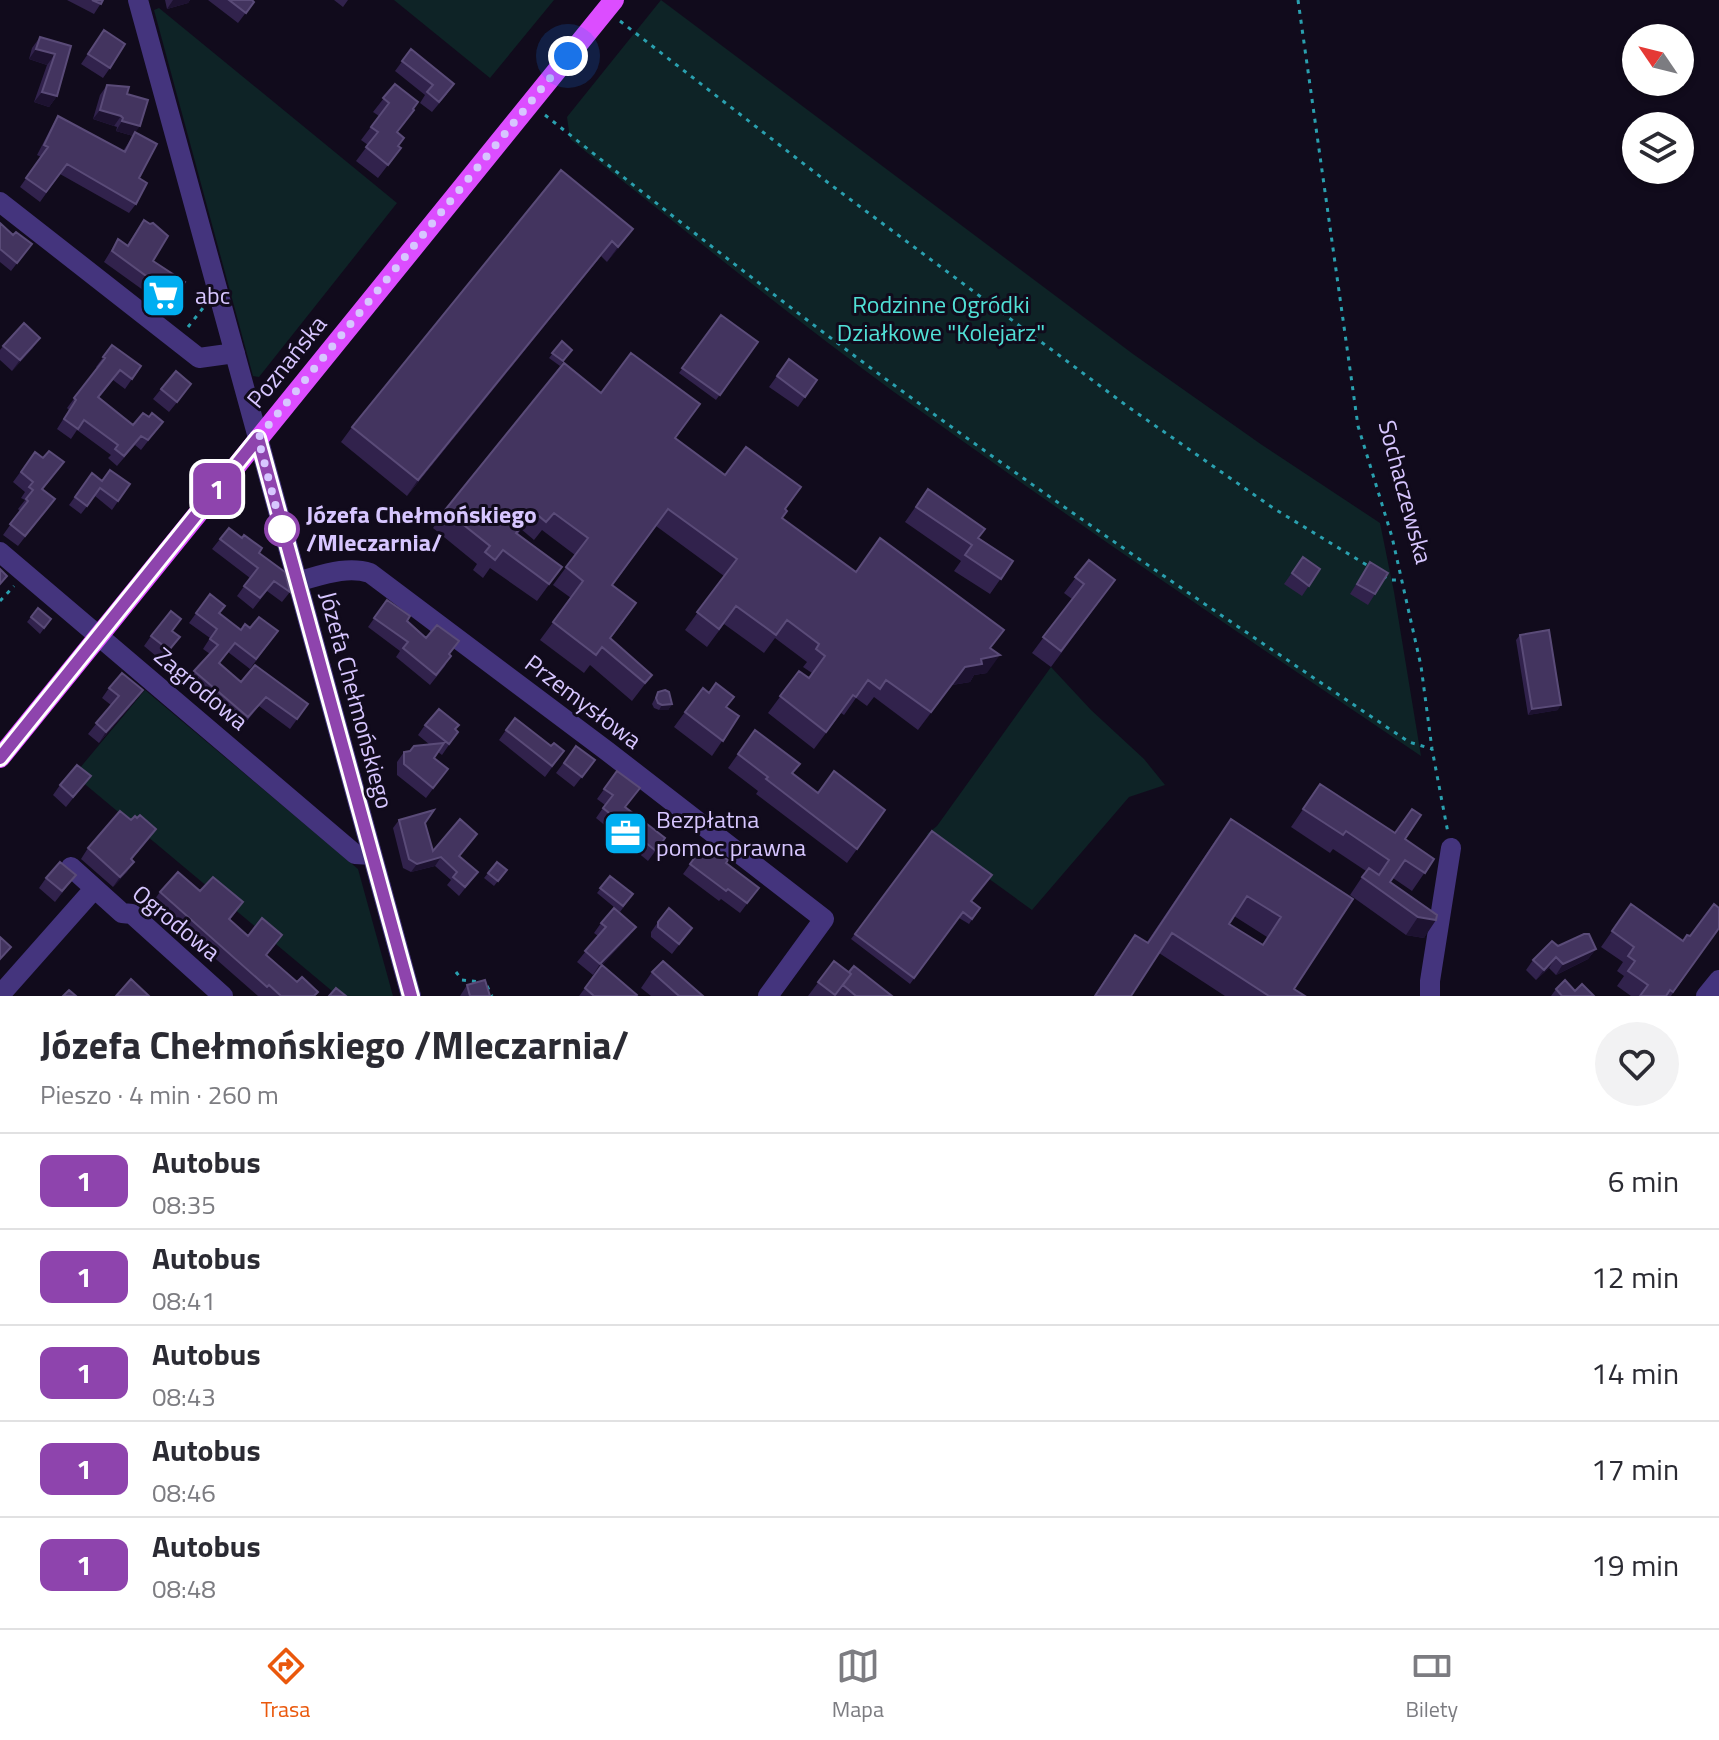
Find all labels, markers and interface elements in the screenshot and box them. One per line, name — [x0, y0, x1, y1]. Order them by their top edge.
north arrow — [1622, 24, 1694, 96]
map controls — [1622, 24, 1694, 184]
your location — [548, 36, 588, 76]
button: layers — [1622, 112, 1694, 184]
supermarket icon: abc — [140, 272, 188, 320]
place label: abc — [195, 277, 230, 313]
park label: Rodzinne Ogródki Działkowe "Kolejarz" — [837, 286, 1045, 350]
street label: Poznańska — [238, 307, 335, 415]
street label: Sochaczewska — [1370, 416, 1442, 567]
line badge: 1 — [191, 463, 243, 515]
text: 1 — [209, 467, 225, 510]
place label: Józefa Chełmońskiego /Mleczarnia/ — [306, 496, 537, 560]
marker: Józefa Chełmońskiego /Mleczarnia/ — [265, 512, 299, 546]
street label: Józefa Chełmońskiego — [311, 587, 403, 812]
street label: Zagrodowa — [147, 638, 257, 738]
street label: Przemysłowa — [518, 645, 650, 757]
place label: Bezpłatna pomoc prawna — [656, 801, 806, 865]
office icon: Bezpłatna pomoc prawna — [601, 810, 649, 858]
street label: Ogrodowa — [125, 875, 229, 969]
text: Józefa Chełmońskiego /Mleczarnia/ — [40, 1016, 629, 1074]
button: heart — [1595, 1022, 1679, 1106]
text: Pieszo · 4 min · 260 m — [40, 1075, 279, 1114]
text: Autobus — [152, 1139, 261, 1185]
text: 6 min — [1608, 1158, 1679, 1204]
text: 1 — [76, 1159, 92, 1202]
text: 08:35 — [152, 1185, 216, 1224]
text: Autobus — [152, 1235, 261, 1281]
text: 12 min — [1591, 1254, 1679, 1300]
text: 1 — [76, 1255, 92, 1298]
text: 08:41 — [152, 1281, 216, 1320]
text: Autobus — [152, 1331, 261, 1377]
text: 14 min — [1591, 1350, 1679, 1396]
text: 1 — [76, 1351, 92, 1394]
text: 08:43 — [152, 1377, 216, 1416]
text: Autobus — [152, 1427, 261, 1473]
text: 17 min — [1591, 1446, 1679, 1492]
text: 1 — [76, 1447, 92, 1490]
text: 08:46 — [152, 1473, 216, 1512]
text: Autobus — [152, 1523, 261, 1569]
text: 19 min — [1591, 1542, 1679, 1588]
text: 1 — [76, 1543, 92, 1586]
text: 08:48 — [152, 1569, 216, 1608]
tab: Trasa — [261, 1644, 310, 1726]
tab: Mapa — [832, 1644, 884, 1726]
tab: Bilety — [1405, 1644, 1458, 1726]

